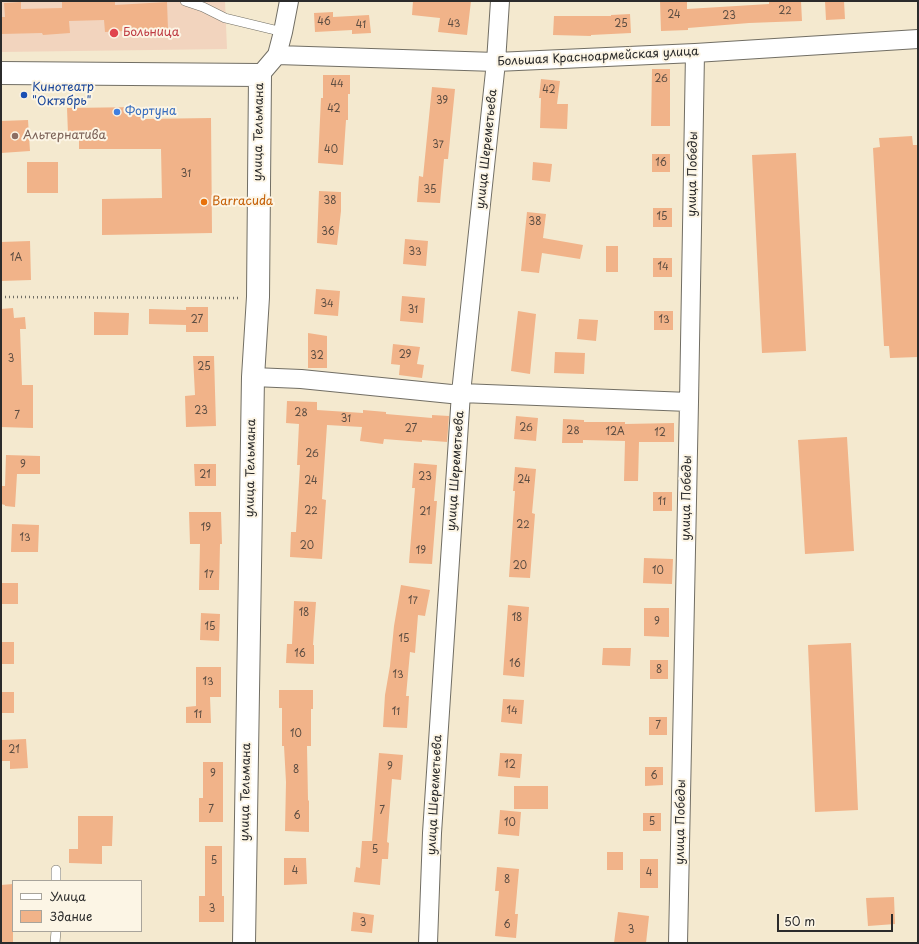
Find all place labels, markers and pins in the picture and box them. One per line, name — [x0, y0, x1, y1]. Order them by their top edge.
place label: Больница — [123, 26, 179, 40]
marker: Больница — [108, 27, 120, 39]
place label: Кинотеатр "Октябрь" — [32, 81, 94, 109]
marker: Кинотеатр "Октябрь" — [19, 90, 29, 100]
place label: Фортуна — [125, 105, 176, 119]
marker: Фортуна — [112, 107, 122, 117]
place label: Альтернатива — [23, 129, 106, 143]
marker: Альтернатива — [10, 131, 20, 141]
place label: Barracuda — [212, 195, 273, 209]
marker: Barracuda — [199, 197, 209, 207]

